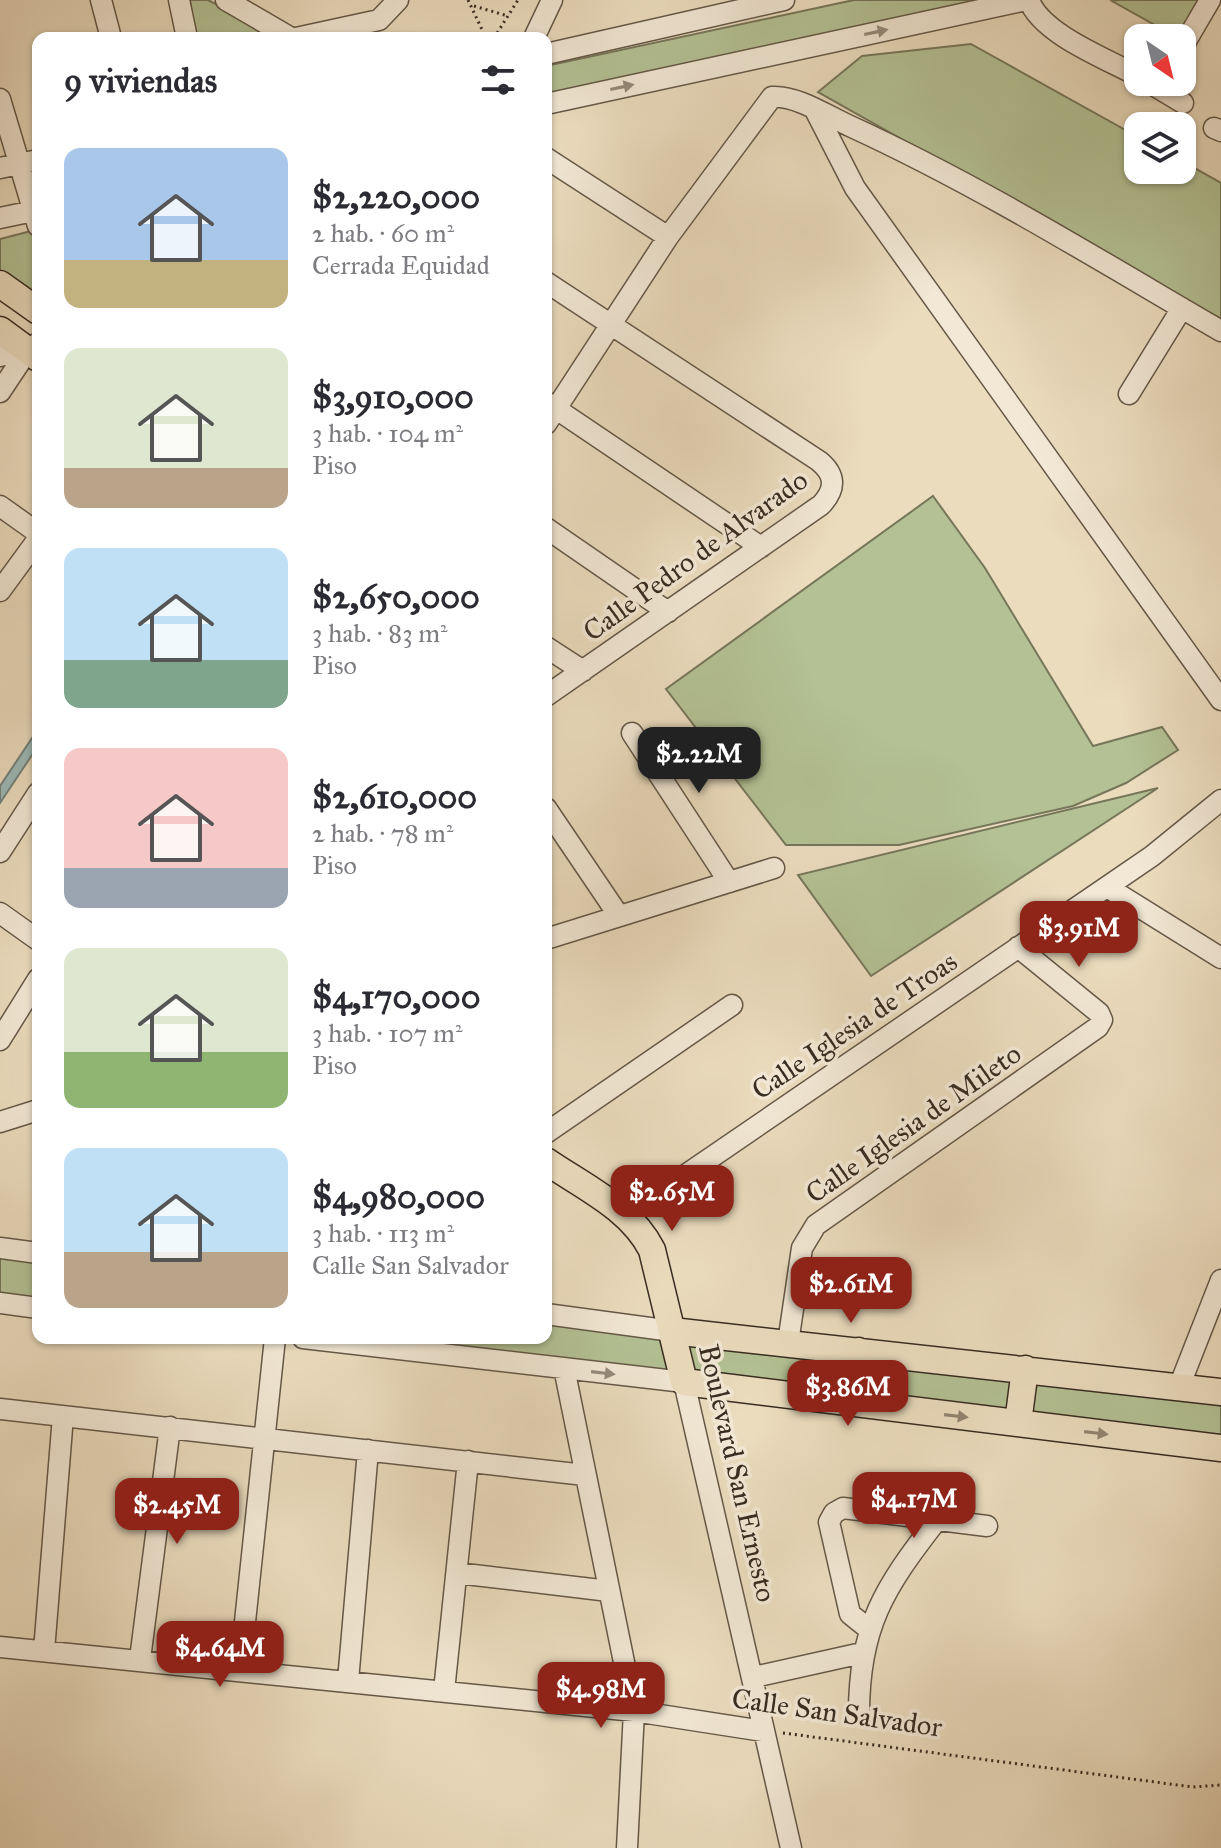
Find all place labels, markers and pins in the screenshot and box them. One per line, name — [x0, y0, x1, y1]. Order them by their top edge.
pin: $2.22M — [634, 727, 764, 795]
pin: $3.91M — [1014, 901, 1144, 969]
pin: $2.65M — [607, 1165, 737, 1233]
pin: $2.61M — [786, 1257, 916, 1325]
pin: $3.86M — [783, 1360, 913, 1428]
pin: $4.17M — [849, 1472, 979, 1540]
pin: $2.45M — [112, 1478, 242, 1546]
pin: $4.64M — [155, 1621, 285, 1689]
pin: $4.98M — [536, 1662, 666, 1730]

